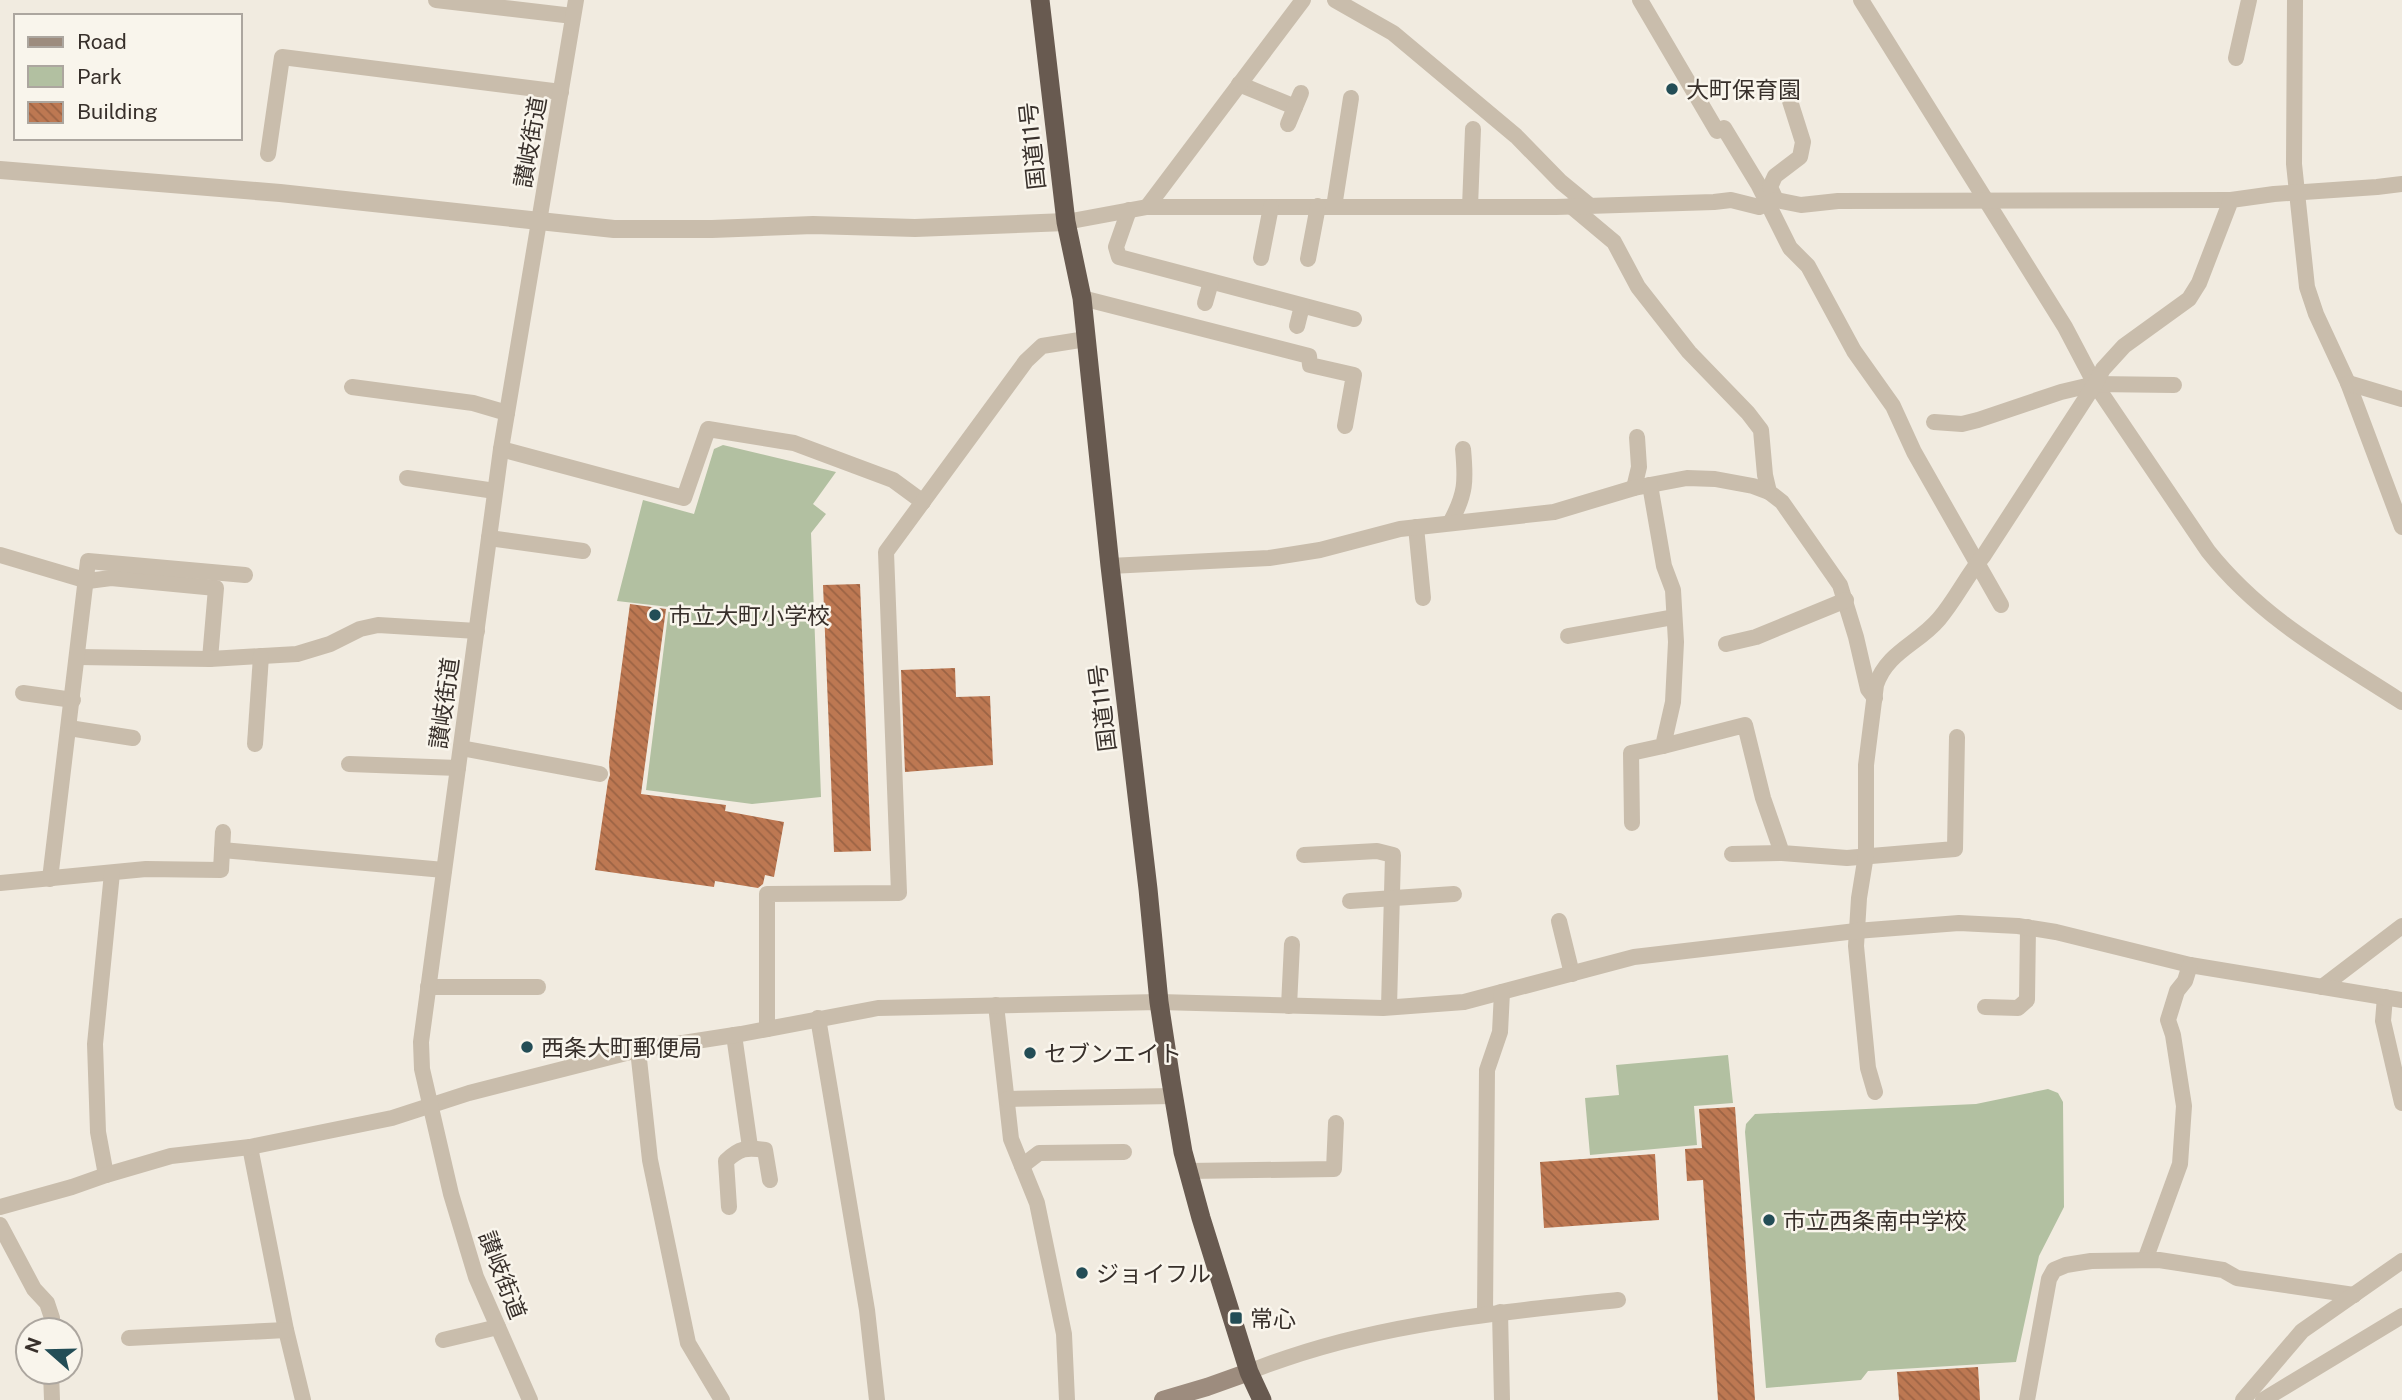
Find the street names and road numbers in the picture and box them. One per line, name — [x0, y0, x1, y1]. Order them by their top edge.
street label: 讃岐街道 — [509, 94, 551, 190]
street label: 国道11号 — [1014, 101, 1050, 191]
street label: 讃岐街道 — [424, 656, 464, 750]
street label: 国道11号 — [1083, 663, 1121, 753]
street label: 讃岐街道 — [474, 1227, 532, 1323]

